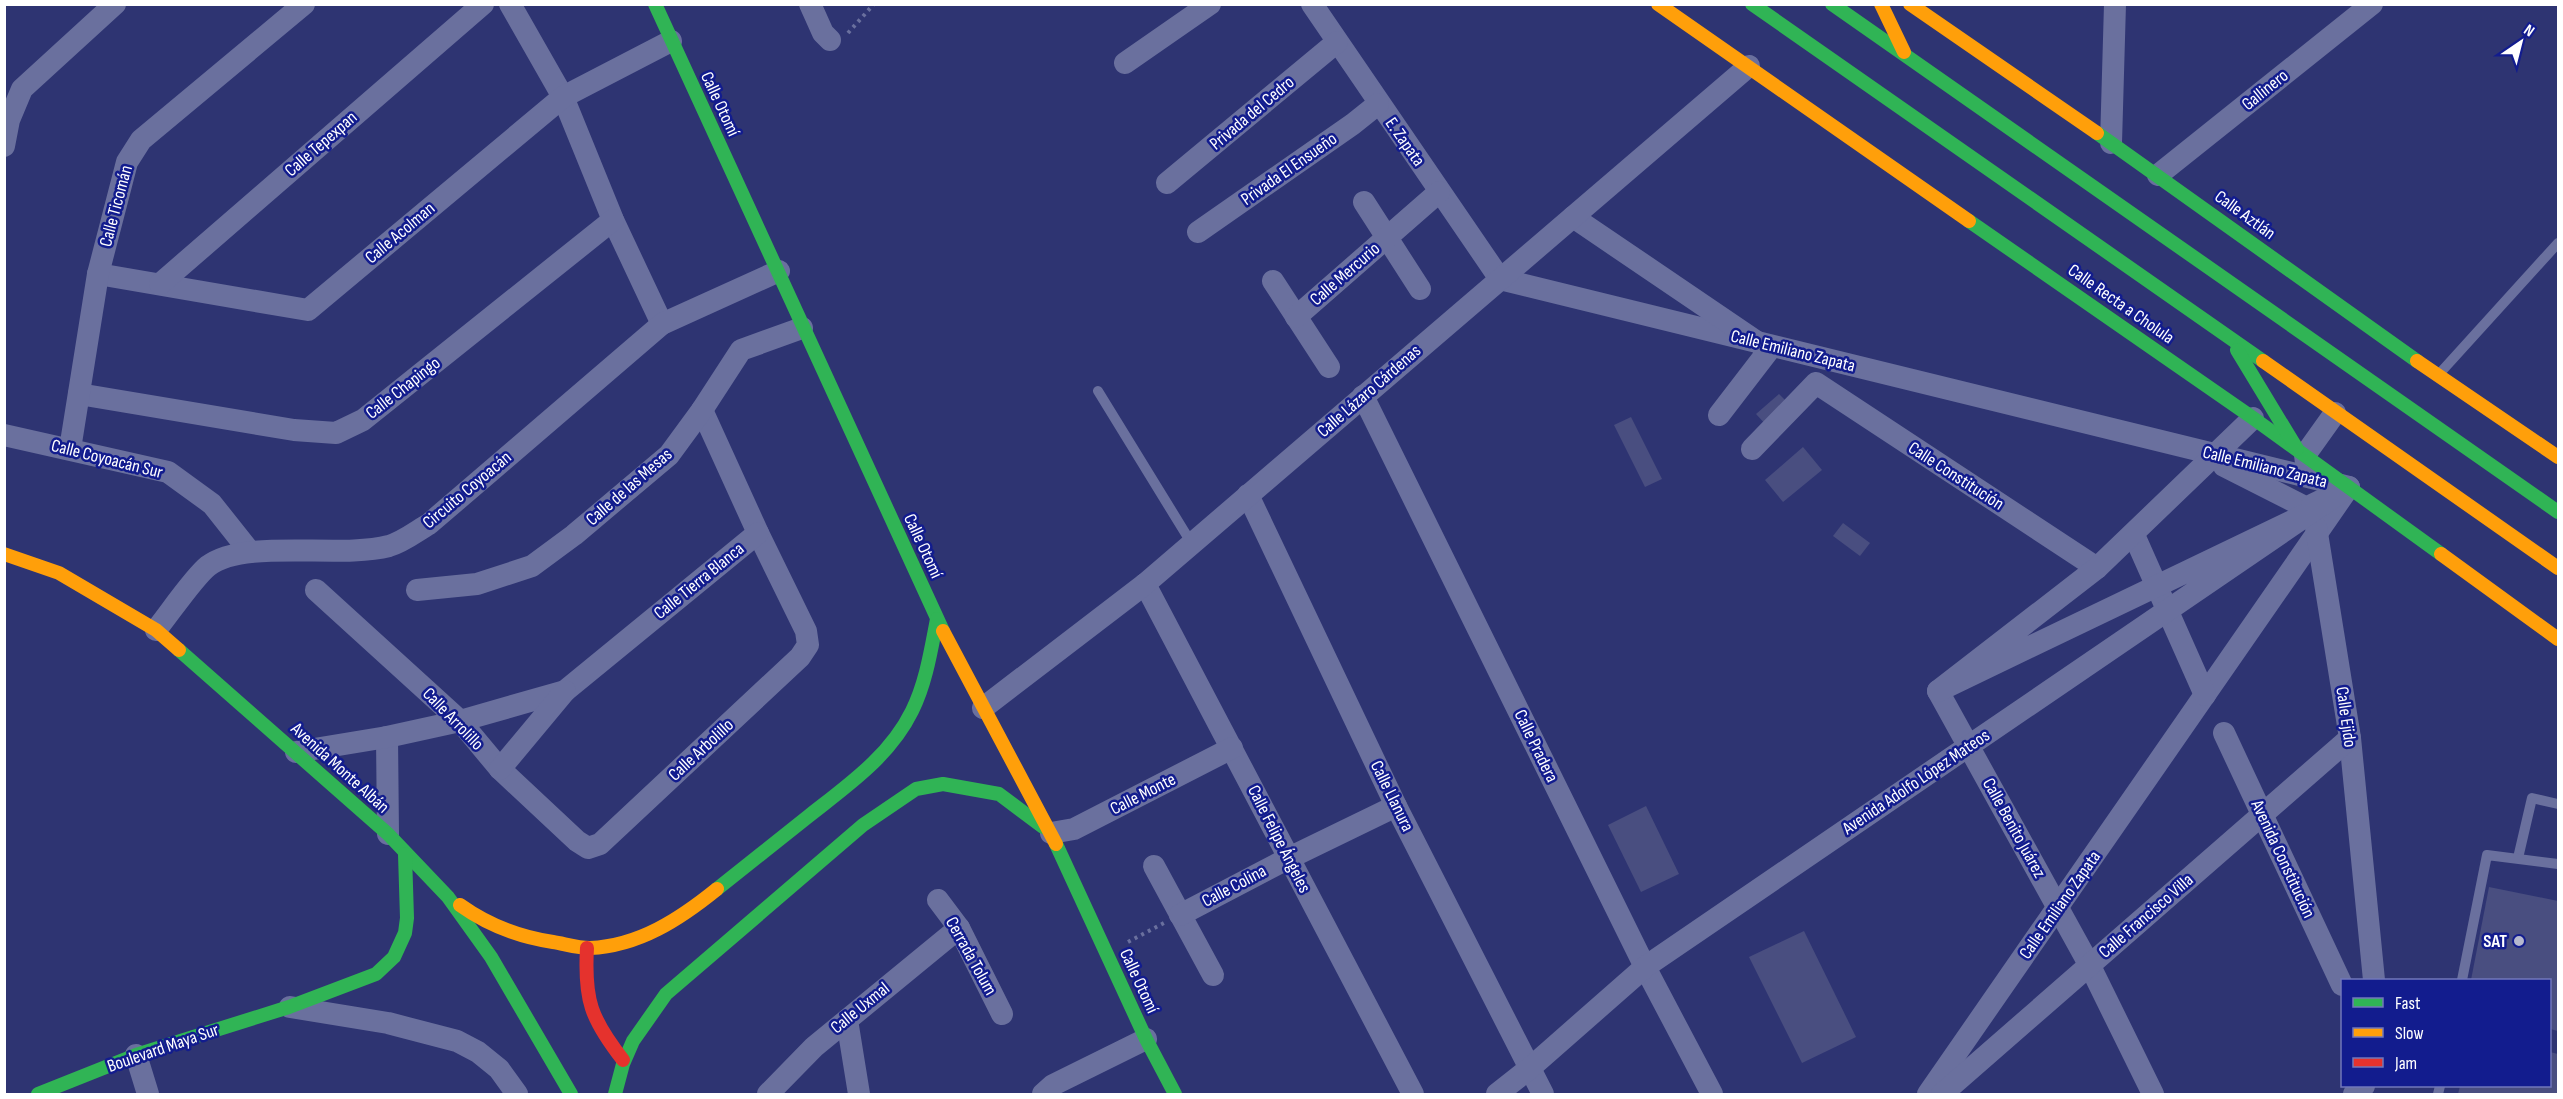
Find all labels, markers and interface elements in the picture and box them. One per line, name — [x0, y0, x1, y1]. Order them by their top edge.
north arrow — [2491, 12, 2551, 72]
text: N — [2520, 21, 2538, 41]
street label: Gallinero — [2238, 65, 2292, 115]
street label: Calle Otomí — [696, 68, 744, 140]
street label: Privada del Cedro — [1206, 72, 1298, 154]
street label: Calle Tepexpan — [281, 107, 361, 181]
street label: E. Zapata — [1381, 114, 1429, 170]
street label: Privada El Ensueño — [1237, 128, 1341, 210]
street label: Calle Ticomán — [95, 163, 137, 249]
street label: Calle Aztlán — [2211, 186, 2279, 244]
street label: Calle Acolman — [361, 198, 439, 268]
street label: Calle Mercurio — [1306, 238, 1384, 310]
street label: Calle Recta a Cholula — [2064, 260, 2178, 348]
street label: Calle Emiliano Zapata — [1729, 325, 1857, 377]
street label: Calle Lázaro Cárdenas — [1313, 340, 1425, 442]
street label: Calle Chapingo — [362, 352, 444, 424]
street label: Calle Coyoacán Sur — [49, 435, 165, 483]
street label: Calle Constitución — [1904, 437, 2008, 515]
street label: Calle Emiliano Zapata — [2201, 441, 2329, 493]
street label: Calle de las Mesas — [582, 444, 676, 530]
street label: Circuito Coyoacán — [418, 447, 516, 533]
street label: Calle Otomí — [899, 510, 947, 582]
street label: Calle Tierra Blanca — [650, 538, 748, 624]
street label: Calle Arrolillo — [418, 683, 488, 755]
street label: Calle Ejido — [2331, 685, 2361, 749]
street label: Calle Pradera — [1509, 706, 1563, 786]
street label: Calle Arbolillo — [664, 715, 738, 785]
street label: Avenida Monte Albán — [286, 718, 393, 818]
street label: Avenida Adolfo López Mateos — [1838, 725, 1994, 840]
street label: Calle Llanura — [1366, 757, 1418, 835]
street label: Calle Monte — [1107, 769, 1179, 819]
street label: Calle Benito Juárez — [1978, 774, 2050, 882]
street label: Calle Felipe Ángeles — [1243, 782, 1315, 896]
street label: Avenida Constitución — [2246, 796, 2319, 921]
street label: Calle Emiliano Zapata — [2015, 847, 2105, 963]
street label: Calle Colina — [1198, 860, 1270, 912]
street label: Calle Francisco Villa — [2095, 869, 2197, 963]
street label: Cerrada Tolum — [941, 913, 1001, 999]
place label: SAT — [2483, 931, 2507, 952]
marker: SAT — [2512, 934, 2526, 948]
street label: Calle Otomí — [1115, 945, 1163, 1017]
street label: Calle Uxmal — [826, 978, 894, 1038]
legend — [2341, 979, 2551, 1087]
text: Fast — [2395, 993, 2421, 1014]
street label: Boulevard Maya Sur — [104, 1019, 222, 1077]
text: Slow — [2395, 1023, 2424, 1044]
text: Jam — [2394, 1053, 2417, 1074]

